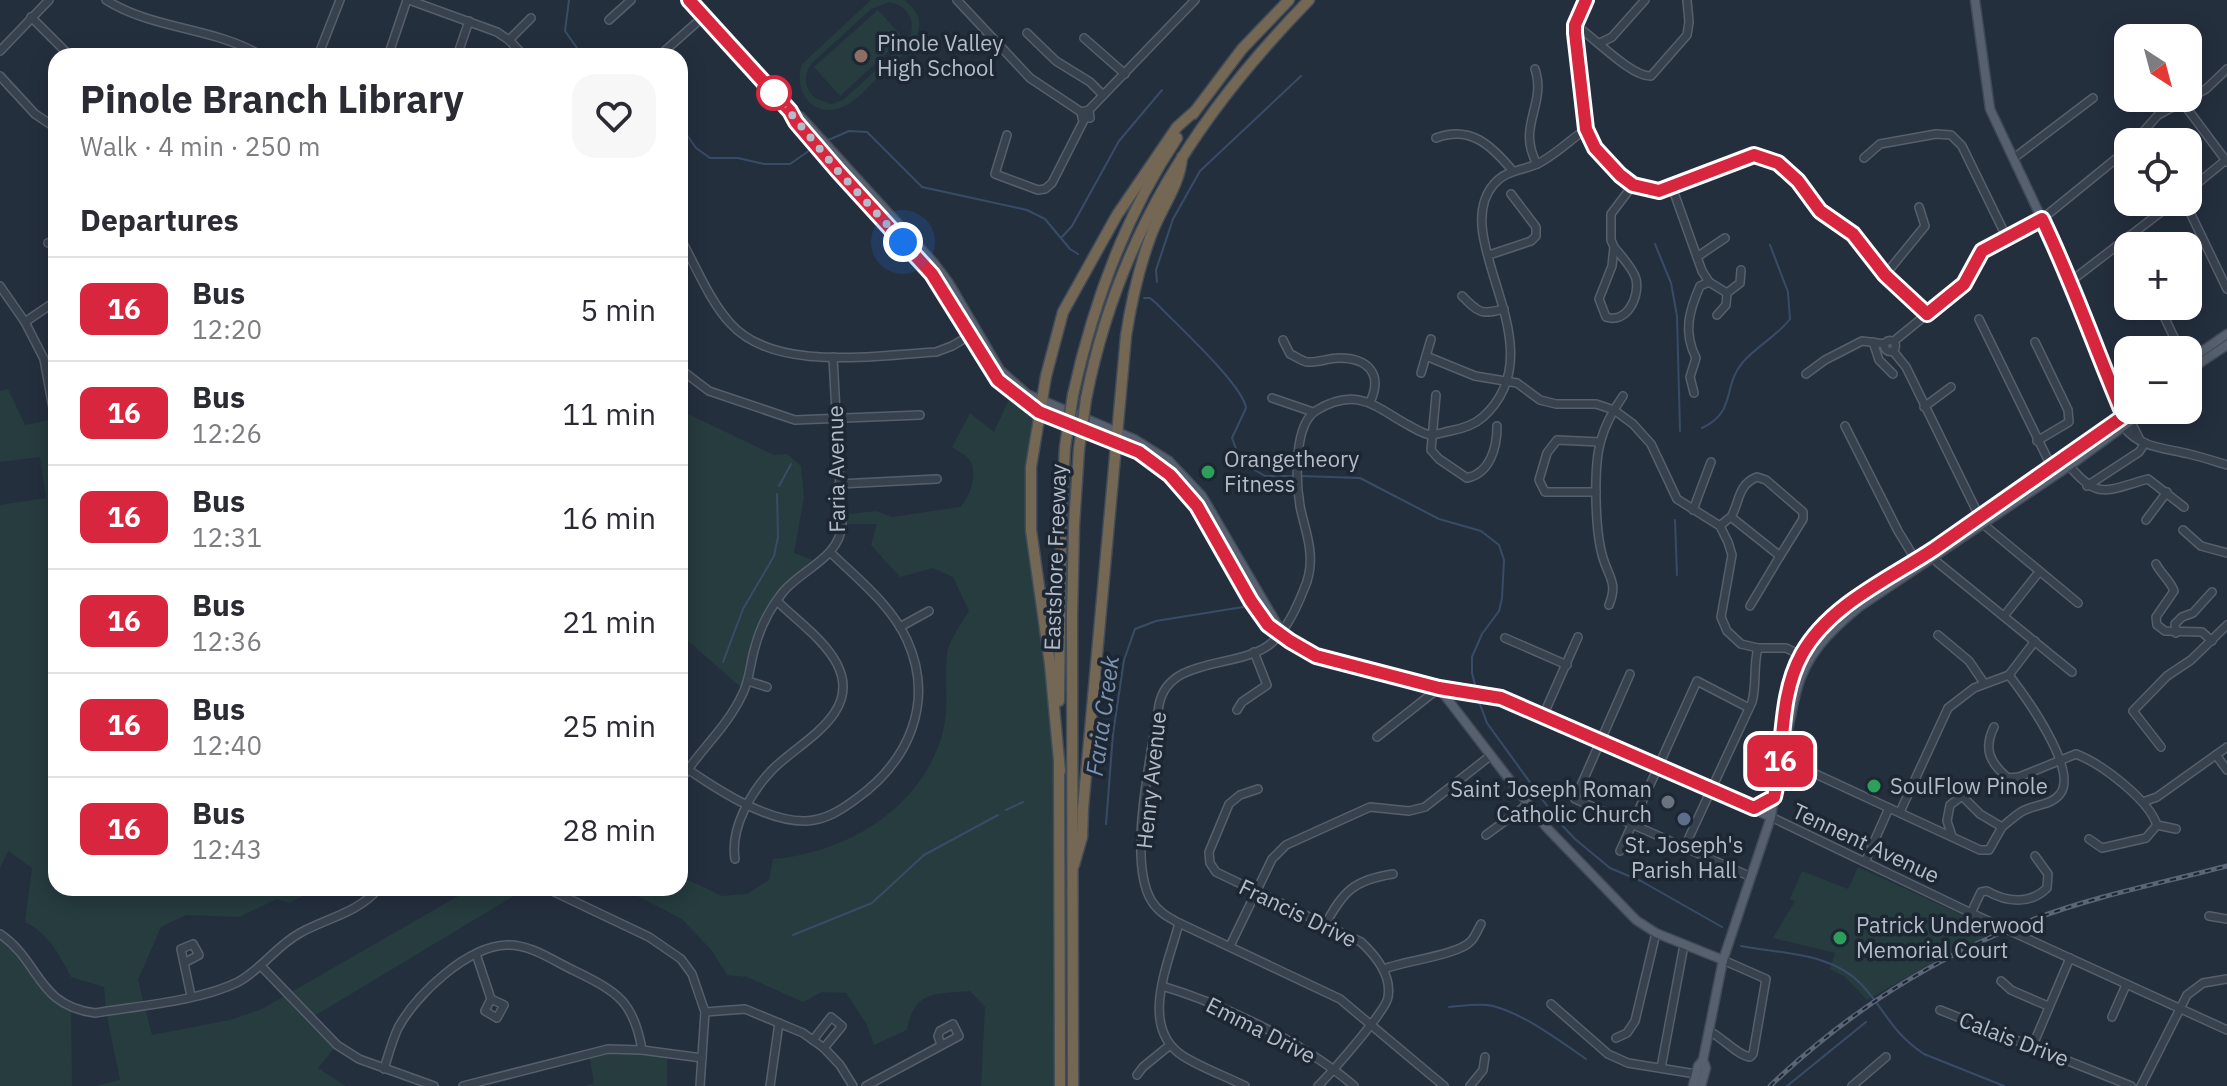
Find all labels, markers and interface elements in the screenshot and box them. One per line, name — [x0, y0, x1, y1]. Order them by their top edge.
north arrow — [2114, 24, 2202, 112]
map controls — [2114, 24, 2202, 424]
place label: Pinole Valley High School — [877, 28, 1003, 82]
marker: Pinole Valley High School — [852, 47, 870, 65]
text: Pinole Branch Library — [80, 74, 464, 123]
button: heart — [572, 74, 656, 158]
unlabelled marker — [757, 76, 791, 110]
button: locate — [2114, 128, 2202, 216]
text: Walk · 4 min · 250 m — [80, 129, 320, 163]
text: Departures — [80, 200, 239, 239]
your location — [883, 222, 923, 262]
button: + — [2114, 232, 2202, 320]
text: Bus — [192, 273, 245, 312]
text: 16 — [107, 290, 141, 327]
text: 5 min — [580, 290, 656, 329]
text: 12:20 — [192, 312, 262, 346]
button: − — [2114, 336, 2202, 424]
text: Bus — [192, 377, 245, 416]
text: 16 — [107, 394, 141, 431]
text: 11 min — [562, 394, 656, 433]
street label: Faria Avenue — [820, 405, 851, 533]
text: 12:26 — [192, 416, 262, 450]
place label: Orangetheory Fitness — [1224, 444, 1359, 498]
street label: Eastshore Freeway — [1037, 463, 1072, 651]
marker: Orangetheory Fitness — [1199, 463, 1217, 481]
text: Bus — [192, 481, 245, 520]
text: 16 — [107, 498, 141, 535]
text: 16 min — [562, 498, 656, 537]
text: 12:31 — [192, 520, 262, 554]
text: Bus — [192, 585, 245, 624]
text: 16 — [107, 602, 141, 639]
text: 21 min — [562, 602, 656, 641]
text: 12:36 — [192, 624, 262, 658]
water label: Faria Creek — [1078, 653, 1126, 778]
text: Bus — [192, 689, 245, 728]
text: 16 — [107, 706, 141, 743]
text: 25 min — [562, 706, 656, 745]
street label: Henry Avenue — [1129, 710, 1172, 850]
text: 12:40 — [192, 728, 262, 762]
line badge: 16 — [1744, 735, 1816, 787]
text: 16 — [1763, 742, 1797, 779]
place label: SoulFlow Pinole — [1890, 771, 2048, 800]
place label: Saint Joseph Roman Catholic Church — [1450, 774, 1652, 828]
marker: SoulFlow Pinole — [1865, 777, 1883, 795]
text: Bus — [192, 793, 245, 832]
marker: Saint Joseph Roman Catholic Church — [1659, 793, 1677, 811]
street label: Tennent Avenue — [1788, 796, 1944, 889]
text: 16 — [107, 810, 141, 847]
text: 28 min — [562, 810, 656, 849]
marker: St. Joseph's Parish Hall — [1675, 810, 1693, 828]
place label: St. Joseph's Parish Hall — [1625, 830, 1743, 884]
text: 12:43 — [192, 832, 262, 866]
street label: Francis Drive — [1235, 872, 1362, 954]
place label: Patrick Underwood Memorial Court — [1856, 910, 2045, 964]
marker: Patrick Underwood Memorial Court — [1831, 929, 1849, 947]
street label: Emma Drive — [1202, 990, 1321, 1070]
street label: Calais Drive — [1955, 1004, 2073, 1073]

